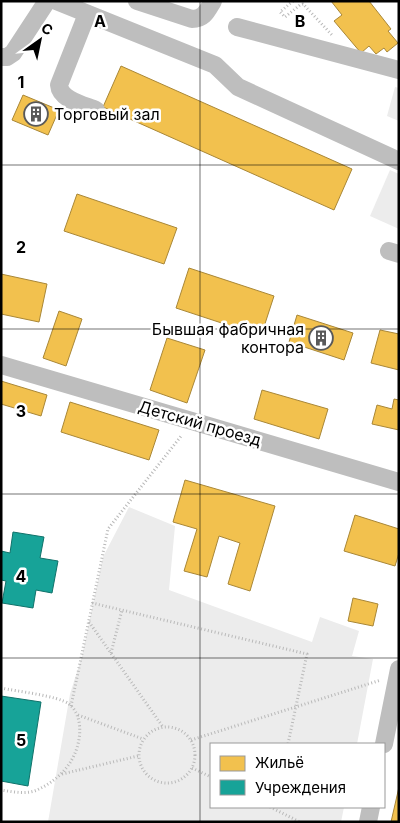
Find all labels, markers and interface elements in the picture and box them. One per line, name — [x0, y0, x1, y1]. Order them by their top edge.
text: A — [94, 11, 106, 31]
text: B — [295, 11, 305, 31]
north arrow — [15, 15, 65, 65]
text: С — [38, 19, 56, 39]
text: 1 — [18, 72, 24, 92]
building icon: Торговый зал — [23, 101, 49, 127]
place label: Торговый зал — [54, 104, 160, 124]
text: 2 — [16, 237, 26, 257]
place label: Бывшая фабричная контора — [152, 319, 304, 357]
building icon: Бывшая фабричная контора — [308, 325, 334, 351]
street label: Детский проезд — [136, 396, 264, 450]
text: 3 — [16, 401, 26, 421]
text: 4 — [16, 566, 27, 586]
text: 5 — [16, 730, 26, 750]
legend — [210, 743, 385, 808]
text: Жильё — [255, 753, 304, 772]
text: Учреждения — [255, 778, 346, 797]

